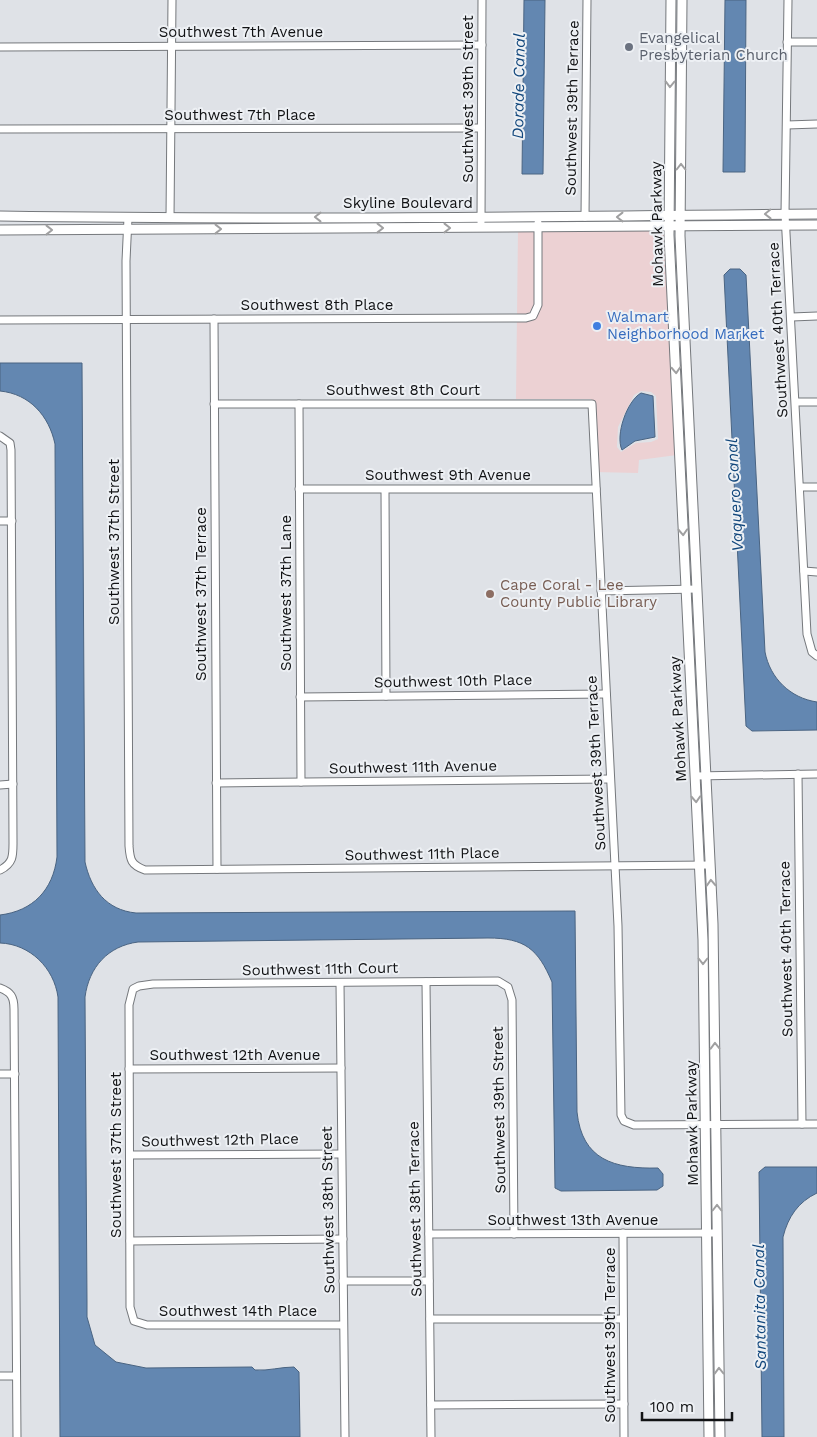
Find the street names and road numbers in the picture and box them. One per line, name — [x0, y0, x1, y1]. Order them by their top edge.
street label: Southwest 39th Street — [459, 15, 477, 183]
street label: Southwest 39th Terrace — [561, 20, 583, 196]
street label: Southwest 7th Avenue — [159, 23, 323, 41]
street label: Southwest 7th Place — [164, 106, 316, 124]
street label: Mohawk Parkway — [647, 161, 667, 287]
street label: Skyline Boulevard — [343, 194, 473, 212]
street label: Southwest 40th Terrace — [764, 242, 792, 418]
street label: Southwest 8th Place — [241, 296, 393, 314]
street label: Southwest 8th Court — [326, 381, 481, 399]
street label: Southwest 37th Street — [105, 458, 123, 625]
street label: Southwest 9th Avenue — [365, 466, 531, 484]
street label: Southwest 37th Terrace — [192, 507, 210, 681]
street label: Southwest 37th Lane — [277, 515, 295, 671]
street label: Mohawk Parkway — [666, 656, 690, 782]
street label: Southwest 10th Place — [374, 671, 532, 691]
street label: Southwest 39th Terrace — [582, 675, 610, 851]
street label: Southwest 11th Avenue — [329, 757, 497, 777]
street label: Southwest 11th Place — [344, 844, 500, 864]
street label: Southwest 40th Terrace — [775, 861, 797, 1037]
street label: Southwest 11th Court — [242, 959, 399, 979]
street label: Southwest 39th Street — [489, 1025, 509, 1194]
street label: Southwest 12th Avenue — [149, 1046, 321, 1064]
street label: Mohawk Parkway — [682, 1060, 702, 1186]
street label: Southwest 37th Street — [107, 1071, 125, 1238]
street label: Southwest 38th Terrace — [404, 1121, 426, 1297]
street label: Southwest 38th Street — [318, 1125, 338, 1294]
street label: Southwest 12th Place — [141, 1130, 299, 1150]
street label: Southwest 13th Avenue — [487, 1211, 659, 1229]
street label: Southwest 39th Terrace — [601, 1247, 619, 1423]
street label: Southwest 14th Place — [159, 1302, 317, 1320]

